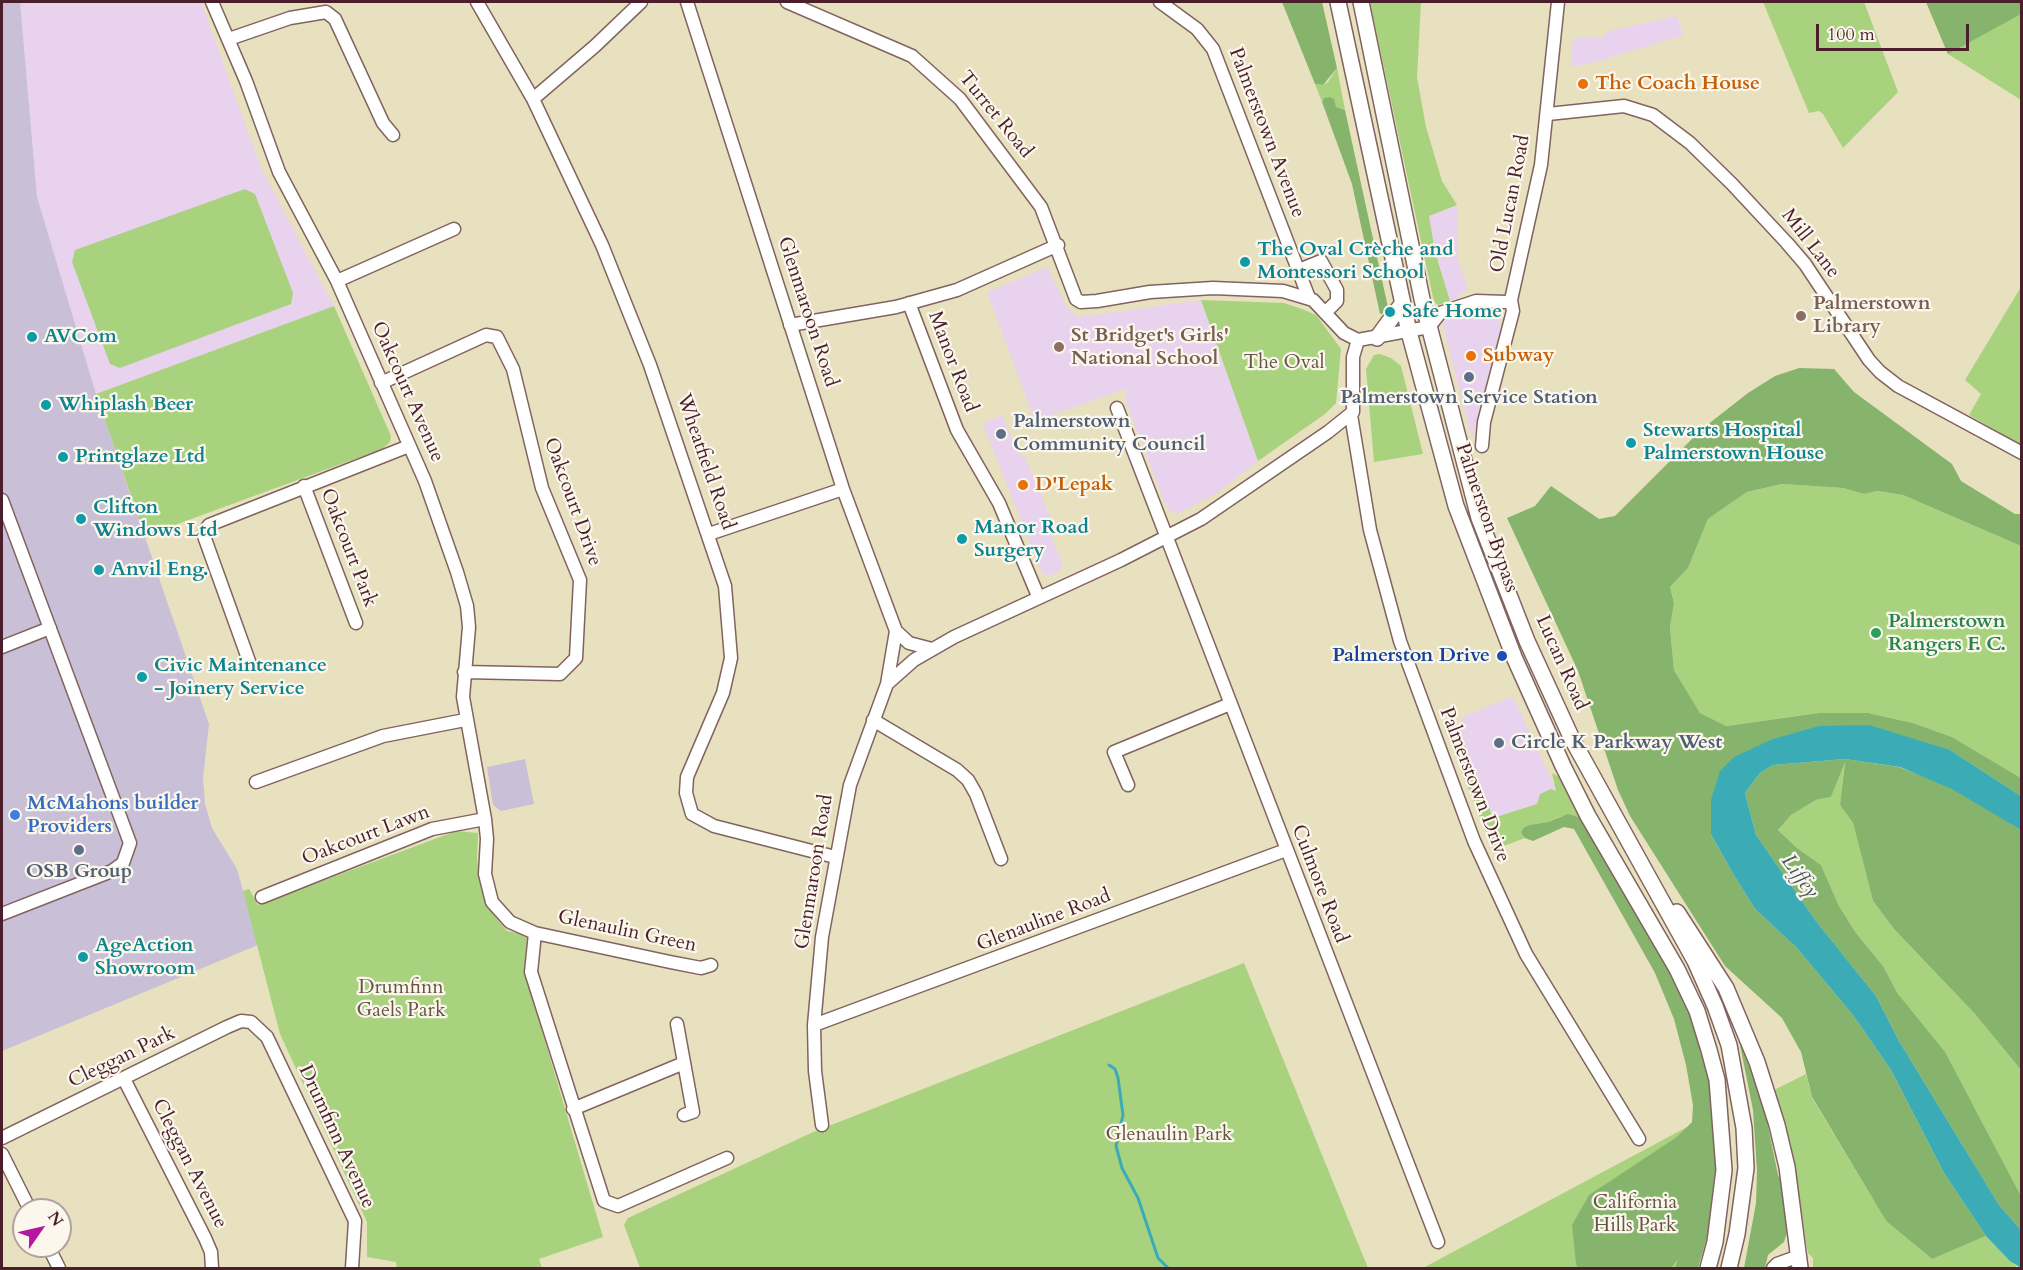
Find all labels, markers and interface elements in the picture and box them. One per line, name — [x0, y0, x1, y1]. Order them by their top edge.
scale bar — [1819, 12, 1972, 50]
text: 100 m — [1827, 22, 1875, 47]
street label: Palmerstown Avenue — [1222, 45, 1310, 221]
street label: Turret Road — [953, 67, 1037, 163]
place label: The Coach House — [1595, 72, 1760, 96]
marker: The Coach House — [1576, 77, 1590, 91]
street label: Old Lucan Road — [1486, 133, 1536, 275]
street label: Mill Lane — [1776, 205, 1844, 283]
street label: Glenmaroon Road — [771, 234, 843, 390]
place label: The Oval Crèche and Montessori School — [1257, 238, 1454, 285]
marker: The Oval Crèche and Montessori School — [1238, 255, 1252, 269]
place label: Palmerstown Library — [1813, 292, 1931, 339]
place label: Safe Home — [1402, 300, 1502, 324]
marker: Safe Home — [1383, 305, 1397, 319]
street label: Manor Road — [922, 308, 982, 416]
marker: Palmerstown Library — [1794, 309, 1808, 323]
street label: Oakcourt Avenue — [365, 318, 449, 466]
place label: St Bridget's Girls' National School — [1071, 324, 1229, 371]
place label: AVCom — [44, 325, 117, 349]
marker: AVCom — [25, 330, 39, 344]
marker: St Bridget's Girls' National School — [1052, 340, 1066, 354]
place label: Subway — [1483, 344, 1554, 368]
marker: Subway — [1464, 349, 1478, 363]
park label: The Oval — [1243, 351, 1325, 375]
marker: Palmerstown Service Station — [1462, 370, 1476, 384]
place label: Palmerstown Service Station — [1340, 386, 1598, 410]
street label: Wheatfield Road — [670, 391, 740, 533]
place label: Whiplash Beer — [58, 393, 193, 417]
marker: Whiplash Beer — [39, 398, 53, 412]
place label: Palmerstown Community Council — [1013, 410, 1205, 457]
place label: Stewarts Hospital Palmerstown House — [1643, 419, 1824, 466]
marker: Palmerstown Community Council — [994, 427, 1008, 441]
street label: Oakcourt Drive — [538, 435, 606, 569]
marker: Stewarts Hospital Palmerstown House — [1624, 436, 1638, 450]
street label: Palmerston Bypass — [1449, 440, 1523, 596]
place label: Printglaze Ltd — [75, 445, 205, 469]
marker: Printglaze Ltd — [56, 450, 70, 464]
place label: D'Lepak — [1035, 473, 1113, 497]
marker: D'Lepak — [1016, 478, 1030, 492]
street label: Oakcourt Park — [314, 485, 382, 611]
place label: Clifton Windows Ltd — [93, 496, 218, 543]
marker: Clifton Windows Ltd — [74, 512, 88, 526]
place label: Manor Road Surgery — [974, 516, 1089, 563]
marker: Manor Road Surgery — [955, 532, 969, 546]
place label: Anvil Eng. — [111, 558, 208, 582]
marker: Anvil Eng. — [92, 563, 106, 577]
place label: Palmerstown Rangers F. C. — [1888, 610, 2006, 657]
street label: Lucan Road — [1529, 612, 1593, 714]
marker: Palmerstown Rangers F. C. — [1869, 626, 1883, 640]
place label: Palmerston Drive — [1332, 644, 1490, 668]
marker: Palmerston Drive — [1495, 649, 1509, 663]
place label: Civic Maintenance - Joinery Service — [154, 654, 327, 701]
marker: Civic Maintenance - Joinery Service — [135, 670, 149, 684]
street label: Palmerstown Drive — [1433, 704, 1515, 866]
place label: Circle K Parkway West — [1511, 731, 1722, 755]
marker: Circle K Parkway West — [1492, 736, 1506, 750]
place label: McMahons builder Providers — [27, 792, 198, 839]
street label: Glenmaroon Road — [791, 793, 839, 951]
street label: Oakcourt Lawn — [299, 801, 433, 871]
marker: McMahons builder Providers — [8, 808, 22, 822]
street label: Culmore Road — [1285, 821, 1353, 947]
marker: OSB Group — [72, 843, 86, 857]
water label: Liffey — [1775, 850, 1823, 904]
place label: OSB Group — [26, 860, 132, 884]
street label: Glenauline Road — [974, 884, 1114, 958]
street label: Glenaulin Green — [555, 906, 699, 958]
place label: AgeAction Showroom — [95, 934, 195, 981]
marker: AgeAction Showroom — [76, 950, 90, 964]
park label: Drumfinn Gaels Park — [356, 976, 446, 1023]
street label: Cleggan Park — [65, 1022, 179, 1094]
street label: Drumfinn Avenue — [292, 1061, 380, 1213]
street label: Cleggan Avenue — [146, 1095, 232, 1233]
park label: Glenaulin Park — [1106, 1123, 1232, 1147]
park label: California Hills Park — [1593, 1191, 1677, 1238]
north arrow — [12, 1198, 72, 1258]
text: N — [42, 1207, 68, 1231]

